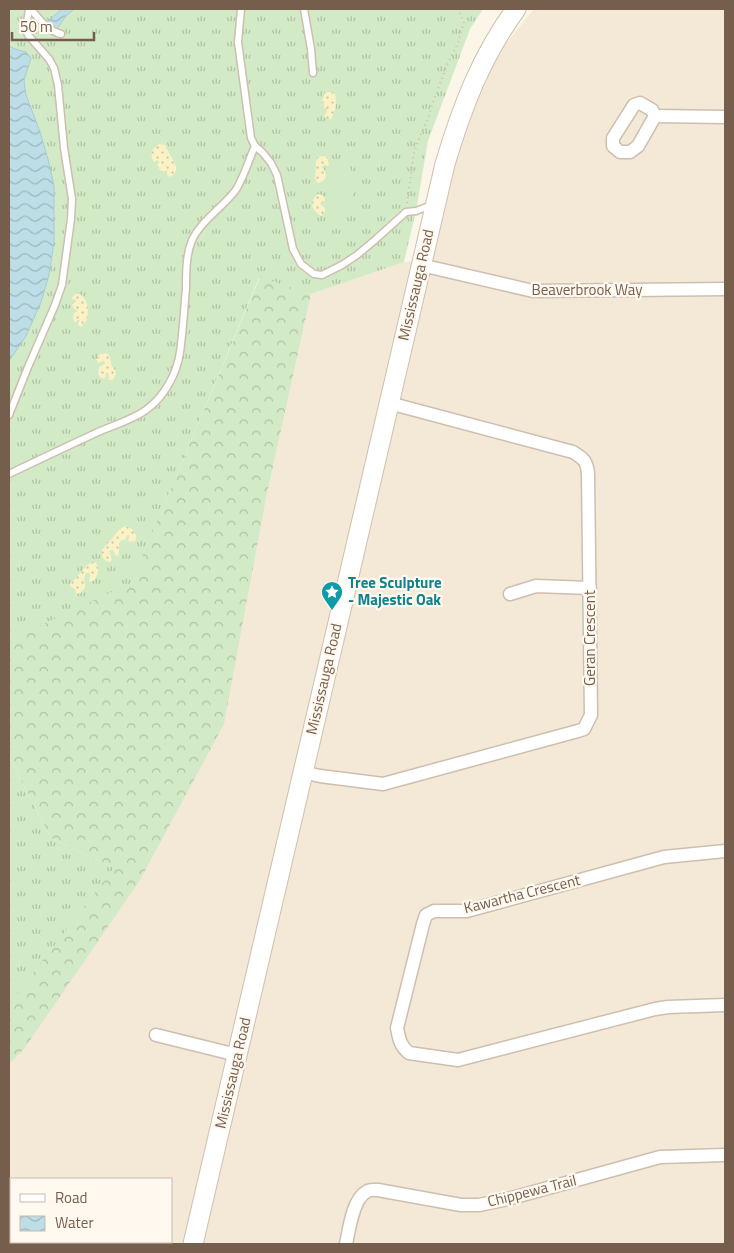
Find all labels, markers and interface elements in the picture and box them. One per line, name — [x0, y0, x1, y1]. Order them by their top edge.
scale bar — [12, 10, 95, 42]
text: 50 m — [20, 15, 53, 38]
street label: Mississauga Road — [392, 227, 439, 343]
street label: Beaverbrook Way — [531, 278, 643, 301]
place label: Tree Sculpture - Majestic Oak — [348, 571, 442, 611]
place icon: Tree Sculpture - Majestic Oak — [320, 580, 344, 611]
street label: Geran Crescent — [578, 589, 601, 686]
street label: Mississauga Road — [300, 621, 347, 737]
street label: Kawartha Crescent — [461, 868, 583, 919]
street label: Mississauga Road — [209, 1015, 256, 1131]
street label: Chippewa Trail — [485, 1168, 579, 1213]
legend — [10, 1178, 172, 1243]
text: Road — [55, 1186, 87, 1209]
text: Water — [55, 1211, 94, 1234]

